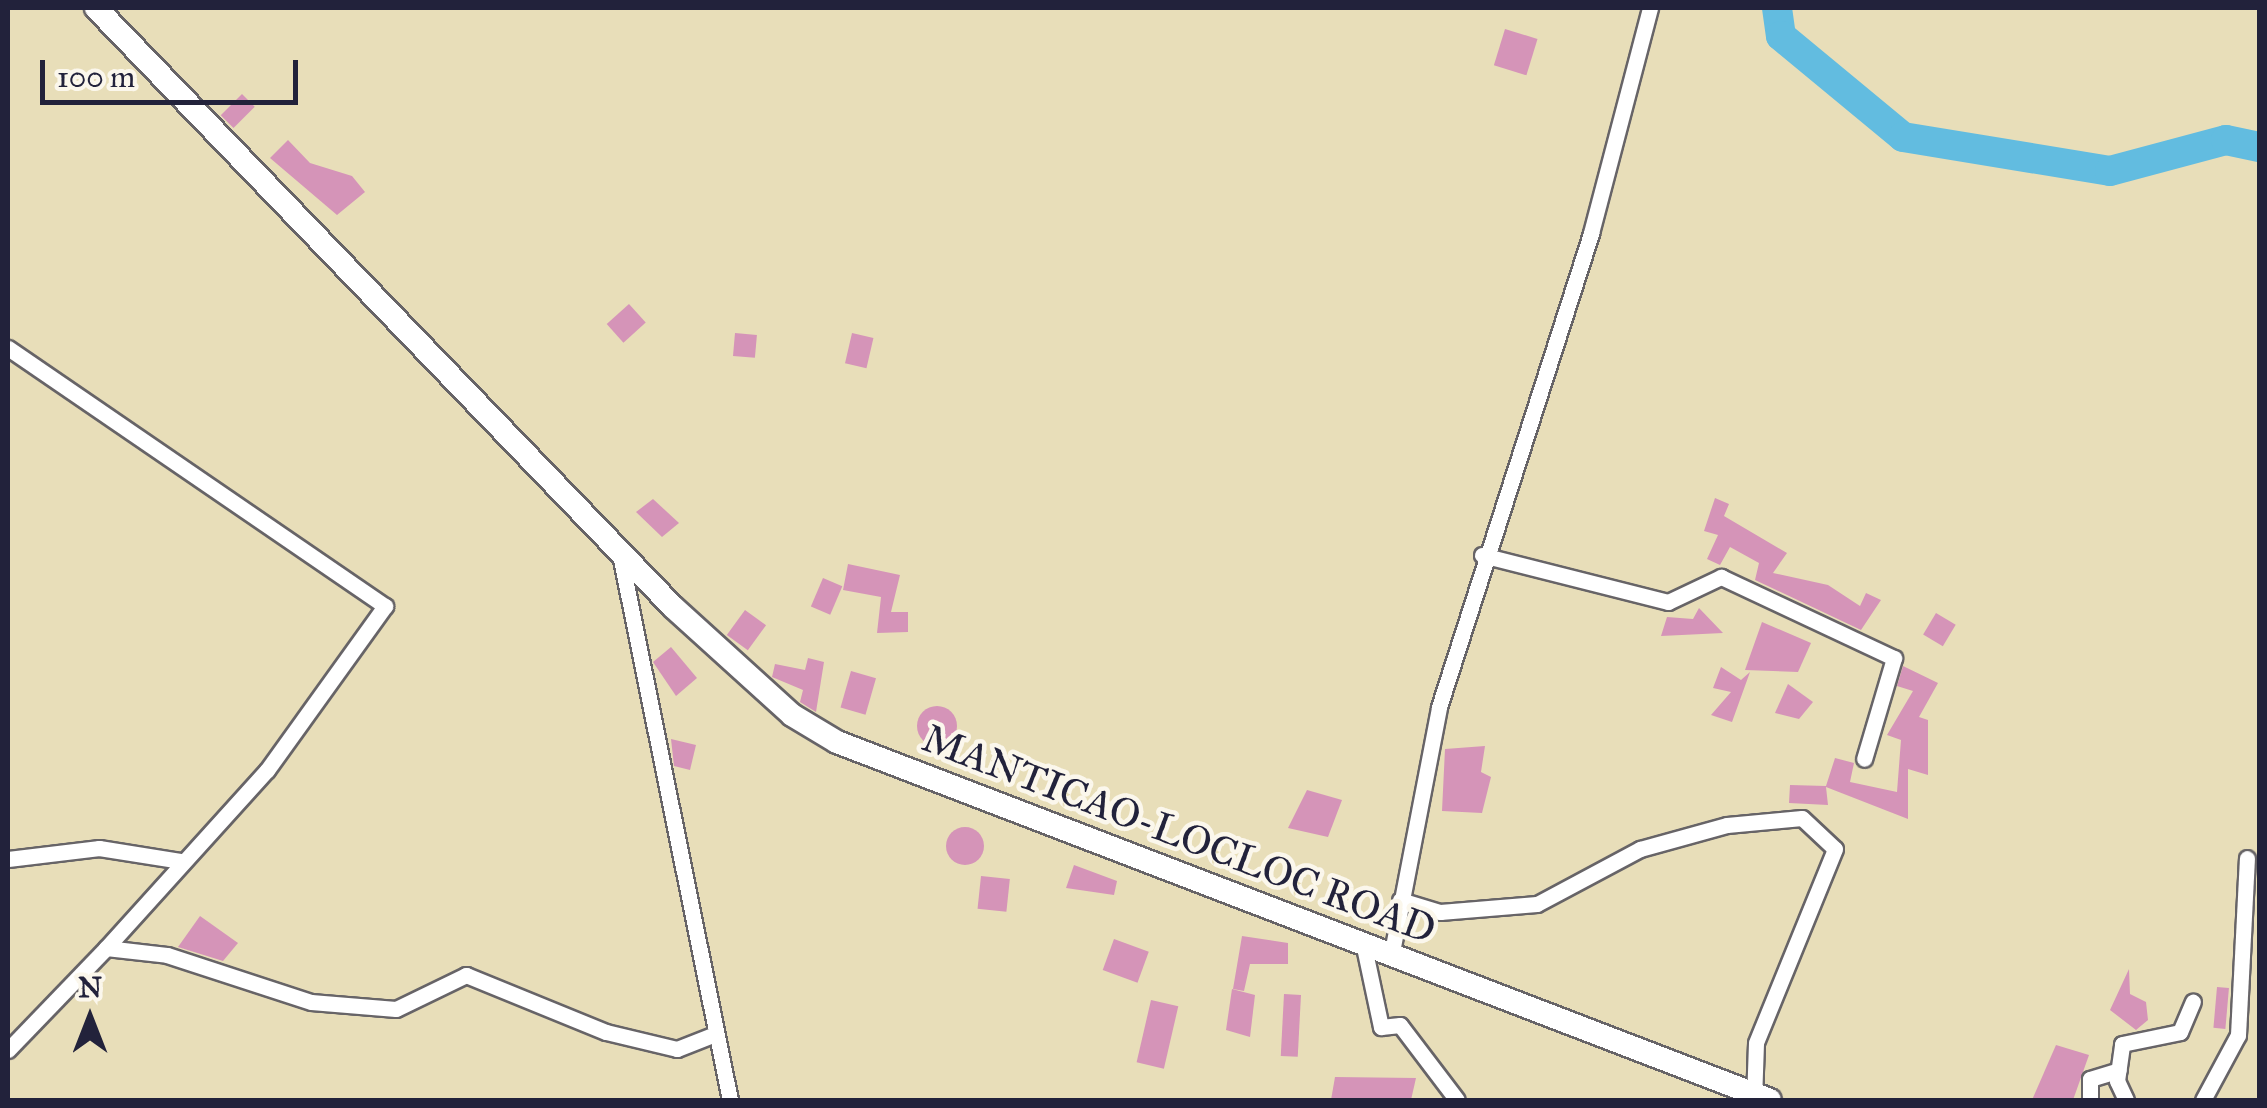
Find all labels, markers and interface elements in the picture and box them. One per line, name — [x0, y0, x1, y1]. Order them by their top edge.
scale bar — [45, 40, 302, 102]
text: 100 m — [57, 59, 135, 95]
street label: MANTICAO-LOCLOC ROAD — [916, 714, 1442, 954]
north arrow — [40, 968, 140, 1068]
text: N — [78, 970, 102, 1005]

